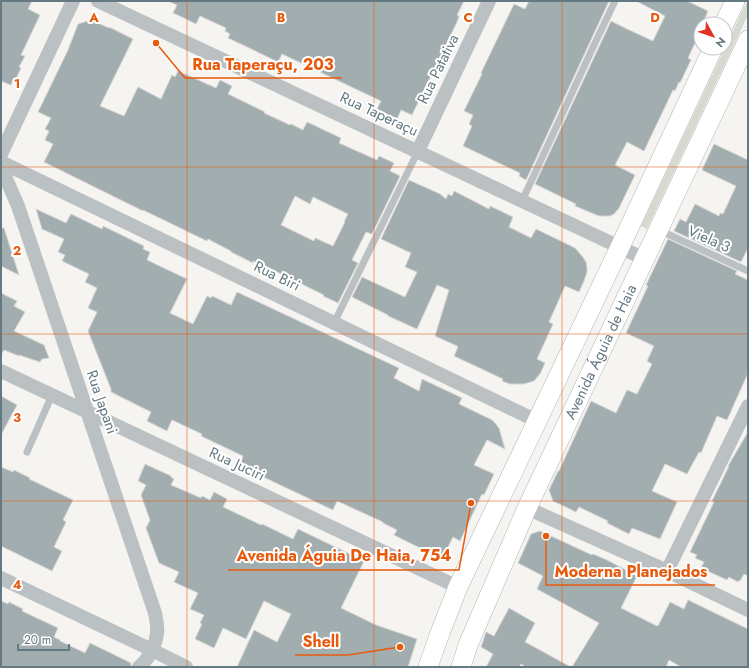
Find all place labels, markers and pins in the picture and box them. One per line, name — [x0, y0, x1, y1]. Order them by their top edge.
callout: Rua Taperaçu, 203 — [185, 50, 342, 78]
callout: Avenida Águia De Haia, 754 — [228, 542, 459, 570]
callout: Moderna Planejados — [546, 557, 715, 585]
callout: Shell — [295, 627, 348, 655]

